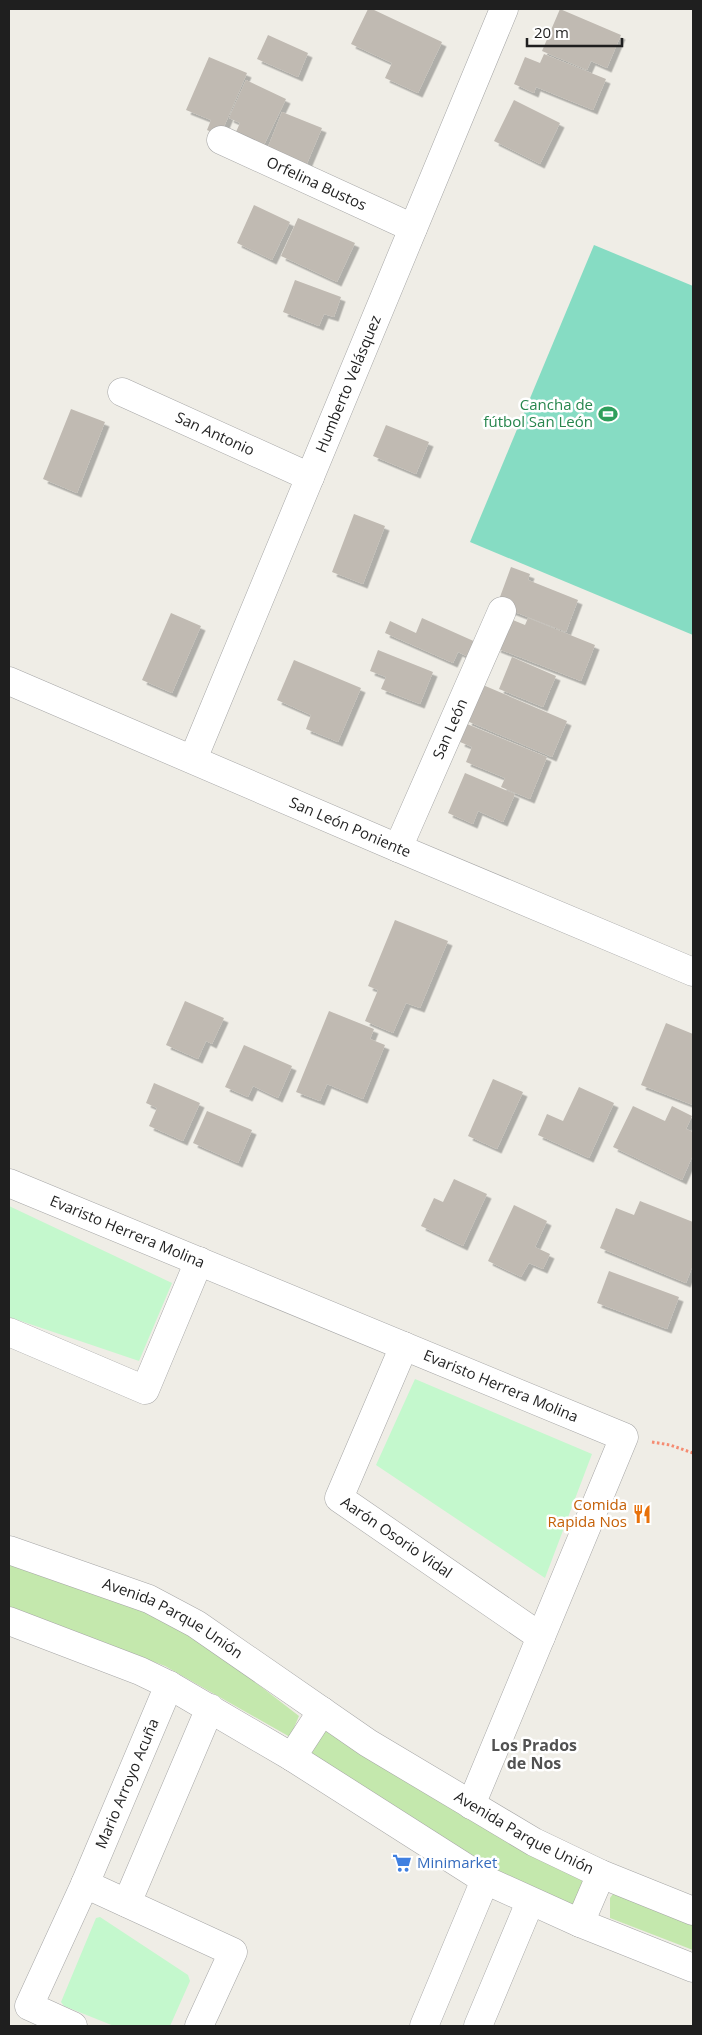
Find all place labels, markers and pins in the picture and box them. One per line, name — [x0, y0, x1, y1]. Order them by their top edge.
place label: Cancha de fútbol San León — [483, 394, 593, 431]
sports icon: Cancha de fútbol San León — [597, 403, 619, 425]
place label: Comida Rapida Nos — [548, 1494, 627, 1531]
restaurant icon: Comida Rapida Nos — [631, 1503, 653, 1525]
supermarket icon: Minimarket — [391, 1852, 413, 1874]
place label: Minimarket — [417, 1852, 497, 1872]

